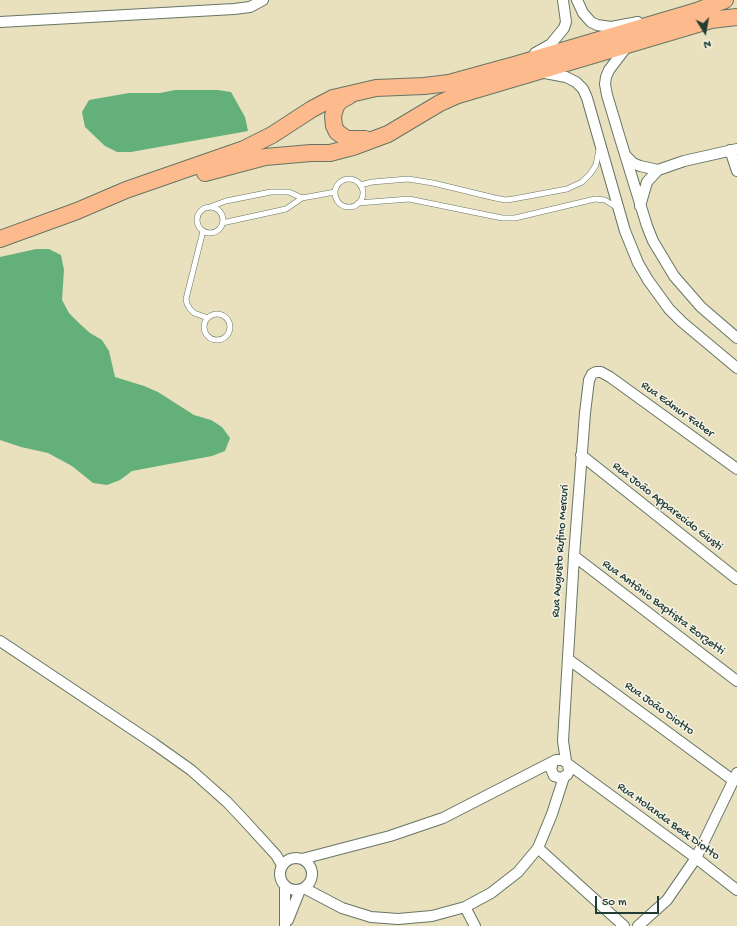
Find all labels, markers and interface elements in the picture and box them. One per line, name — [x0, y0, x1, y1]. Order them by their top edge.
north arrow — [685, 12, 725, 52]
text: N — [703, 37, 712, 50]
street label: Rua Edmur Faber — [638, 379, 716, 441]
street label: Rua João Apparecido Giusti — [609, 459, 725, 555]
street label: Rua Augusto Rufino Mercuri — [549, 484, 573, 618]
street label: Rua Antônio Baptista Zorzetti — [599, 557, 727, 659]
street label: Rua João Diotto — [621, 679, 697, 739]
street label: Rua Holanda Beck Diotto — [614, 780, 722, 864]
scale bar — [597, 888, 661, 914]
text: 50 m — [602, 896, 627, 910]

